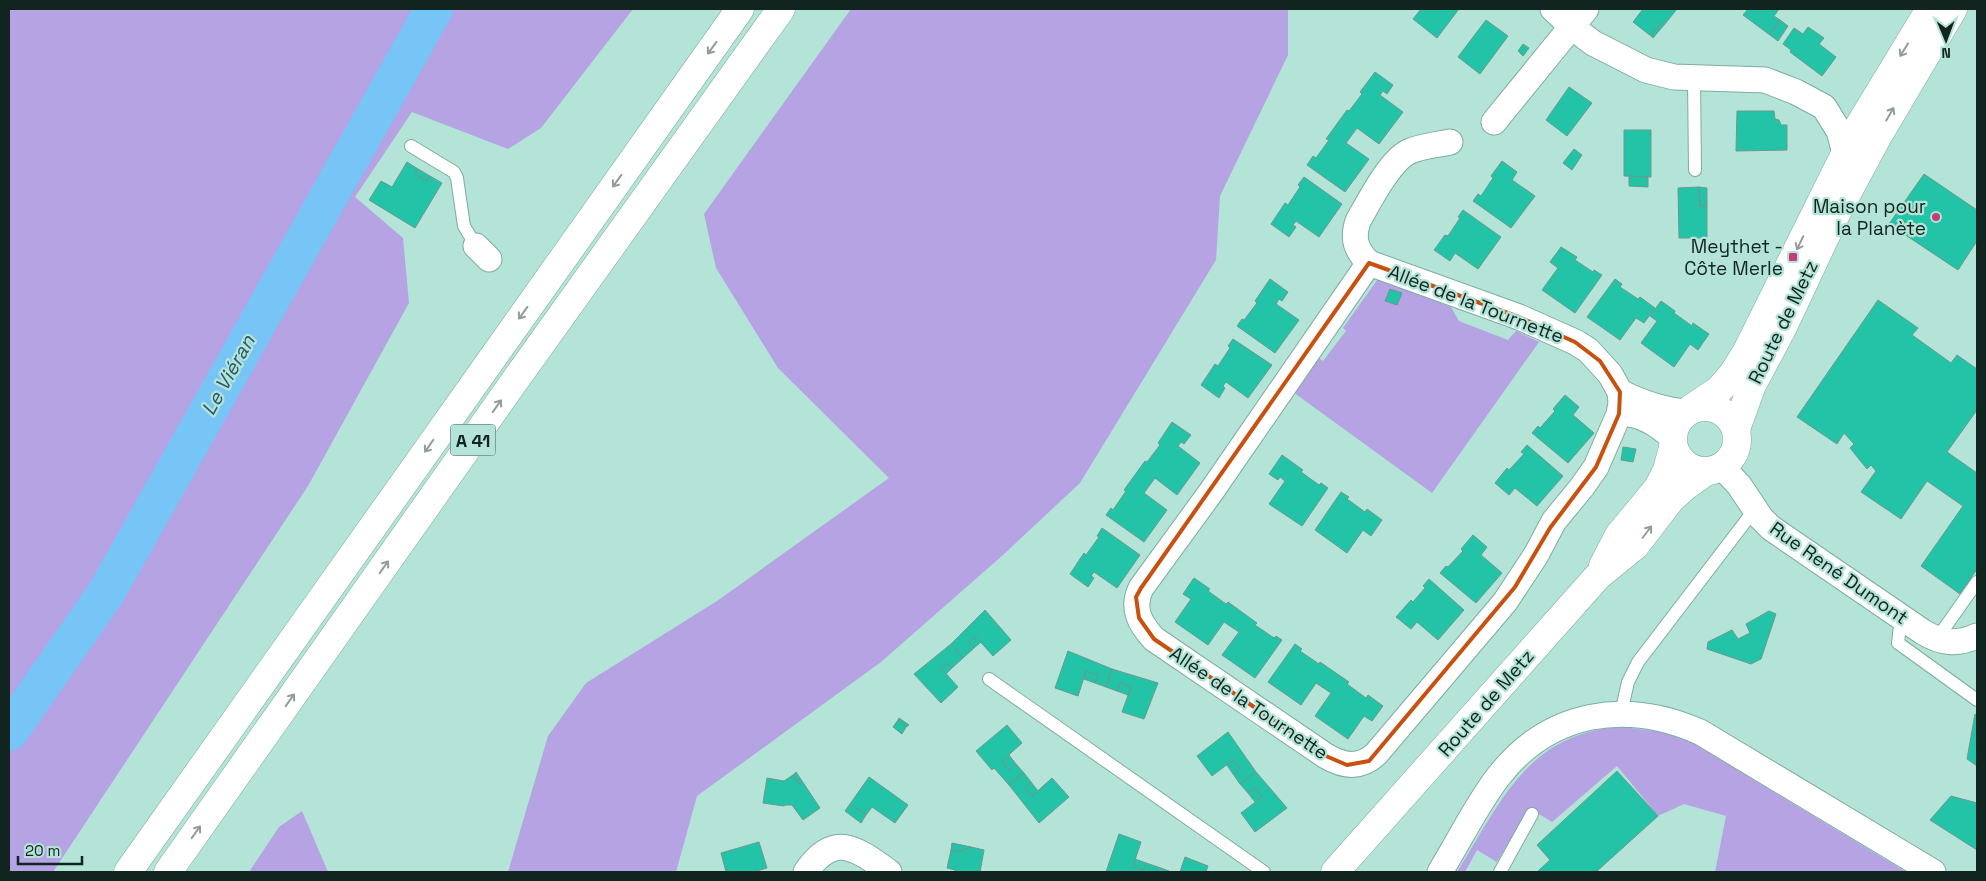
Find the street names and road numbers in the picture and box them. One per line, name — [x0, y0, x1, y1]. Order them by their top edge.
street label: Route de Metz — [1742, 256, 1824, 388]
street label: Allée de la Tournette — [1385, 259, 1567, 349]
road number: A 41 — [450, 424, 496, 456]
street label: Rue René Dumont — [1765, 516, 1913, 630]
street label: Allée de la Tournette — [1165, 641, 1333, 765]
street label: Route de Metz — [1433, 644, 1539, 762]

